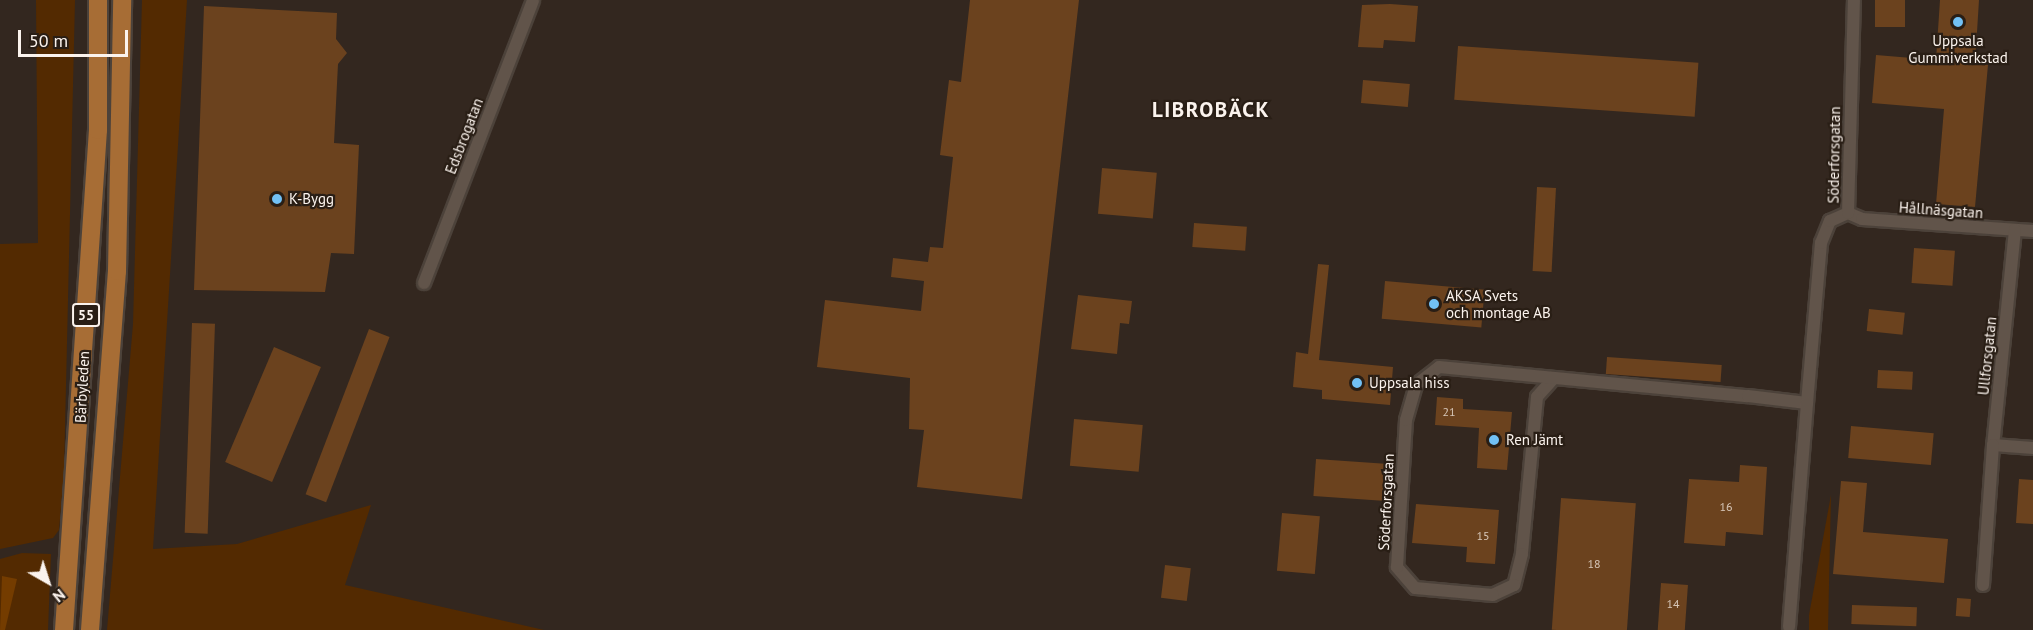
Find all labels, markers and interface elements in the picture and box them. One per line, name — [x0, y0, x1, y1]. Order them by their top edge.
marker: Uppsala Gummiverkstad — [1951, 15, 1965, 29]
scale bar — [21, 18, 130, 56]
text: 50 m — [29, 29, 68, 52]
place label: Uppsala Gummiverkstad — [1908, 31, 2008, 66]
street label: Edsbrogatan — [441, 95, 487, 177]
district label: LIBROBÄCK — [1152, 97, 1270, 123]
street label: Söderforsgatan — [1824, 106, 1844, 204]
place label: K-Bygg — [289, 190, 334, 208]
marker: K-Bygg — [270, 192, 284, 206]
street label: Hållnäsgatan — [1898, 198, 1984, 222]
place label: AKSA Svets och montage AB — [1446, 286, 1551, 321]
marker: AKSA Svets och montage AB — [1427, 297, 1441, 311]
road number: 55 — [71, 304, 101, 326]
street label: Ullforsgatan — [1974, 316, 2000, 396]
street label: Bärbyleden — [71, 351, 93, 423]
place label: Uppsala hiss — [1369, 374, 1449, 392]
marker: Uppsala hiss — [1350, 376, 1364, 390]
house number: 21 — [1442, 405, 1456, 419]
place label: Ren Jämt — [1506, 431, 1563, 449]
marker: Ren Jämt — [1487, 433, 1501, 447]
street label: Söderforsgatan — [1374, 453, 1398, 551]
house number: 16 — [1719, 500, 1733, 514]
house number: 15 — [1476, 529, 1490, 543]
north arrow — [18, 552, 78, 612]
house number: 18 — [1587, 557, 1601, 571]
text: N — [49, 585, 70, 607]
house number: 14 — [1666, 597, 1680, 611]

